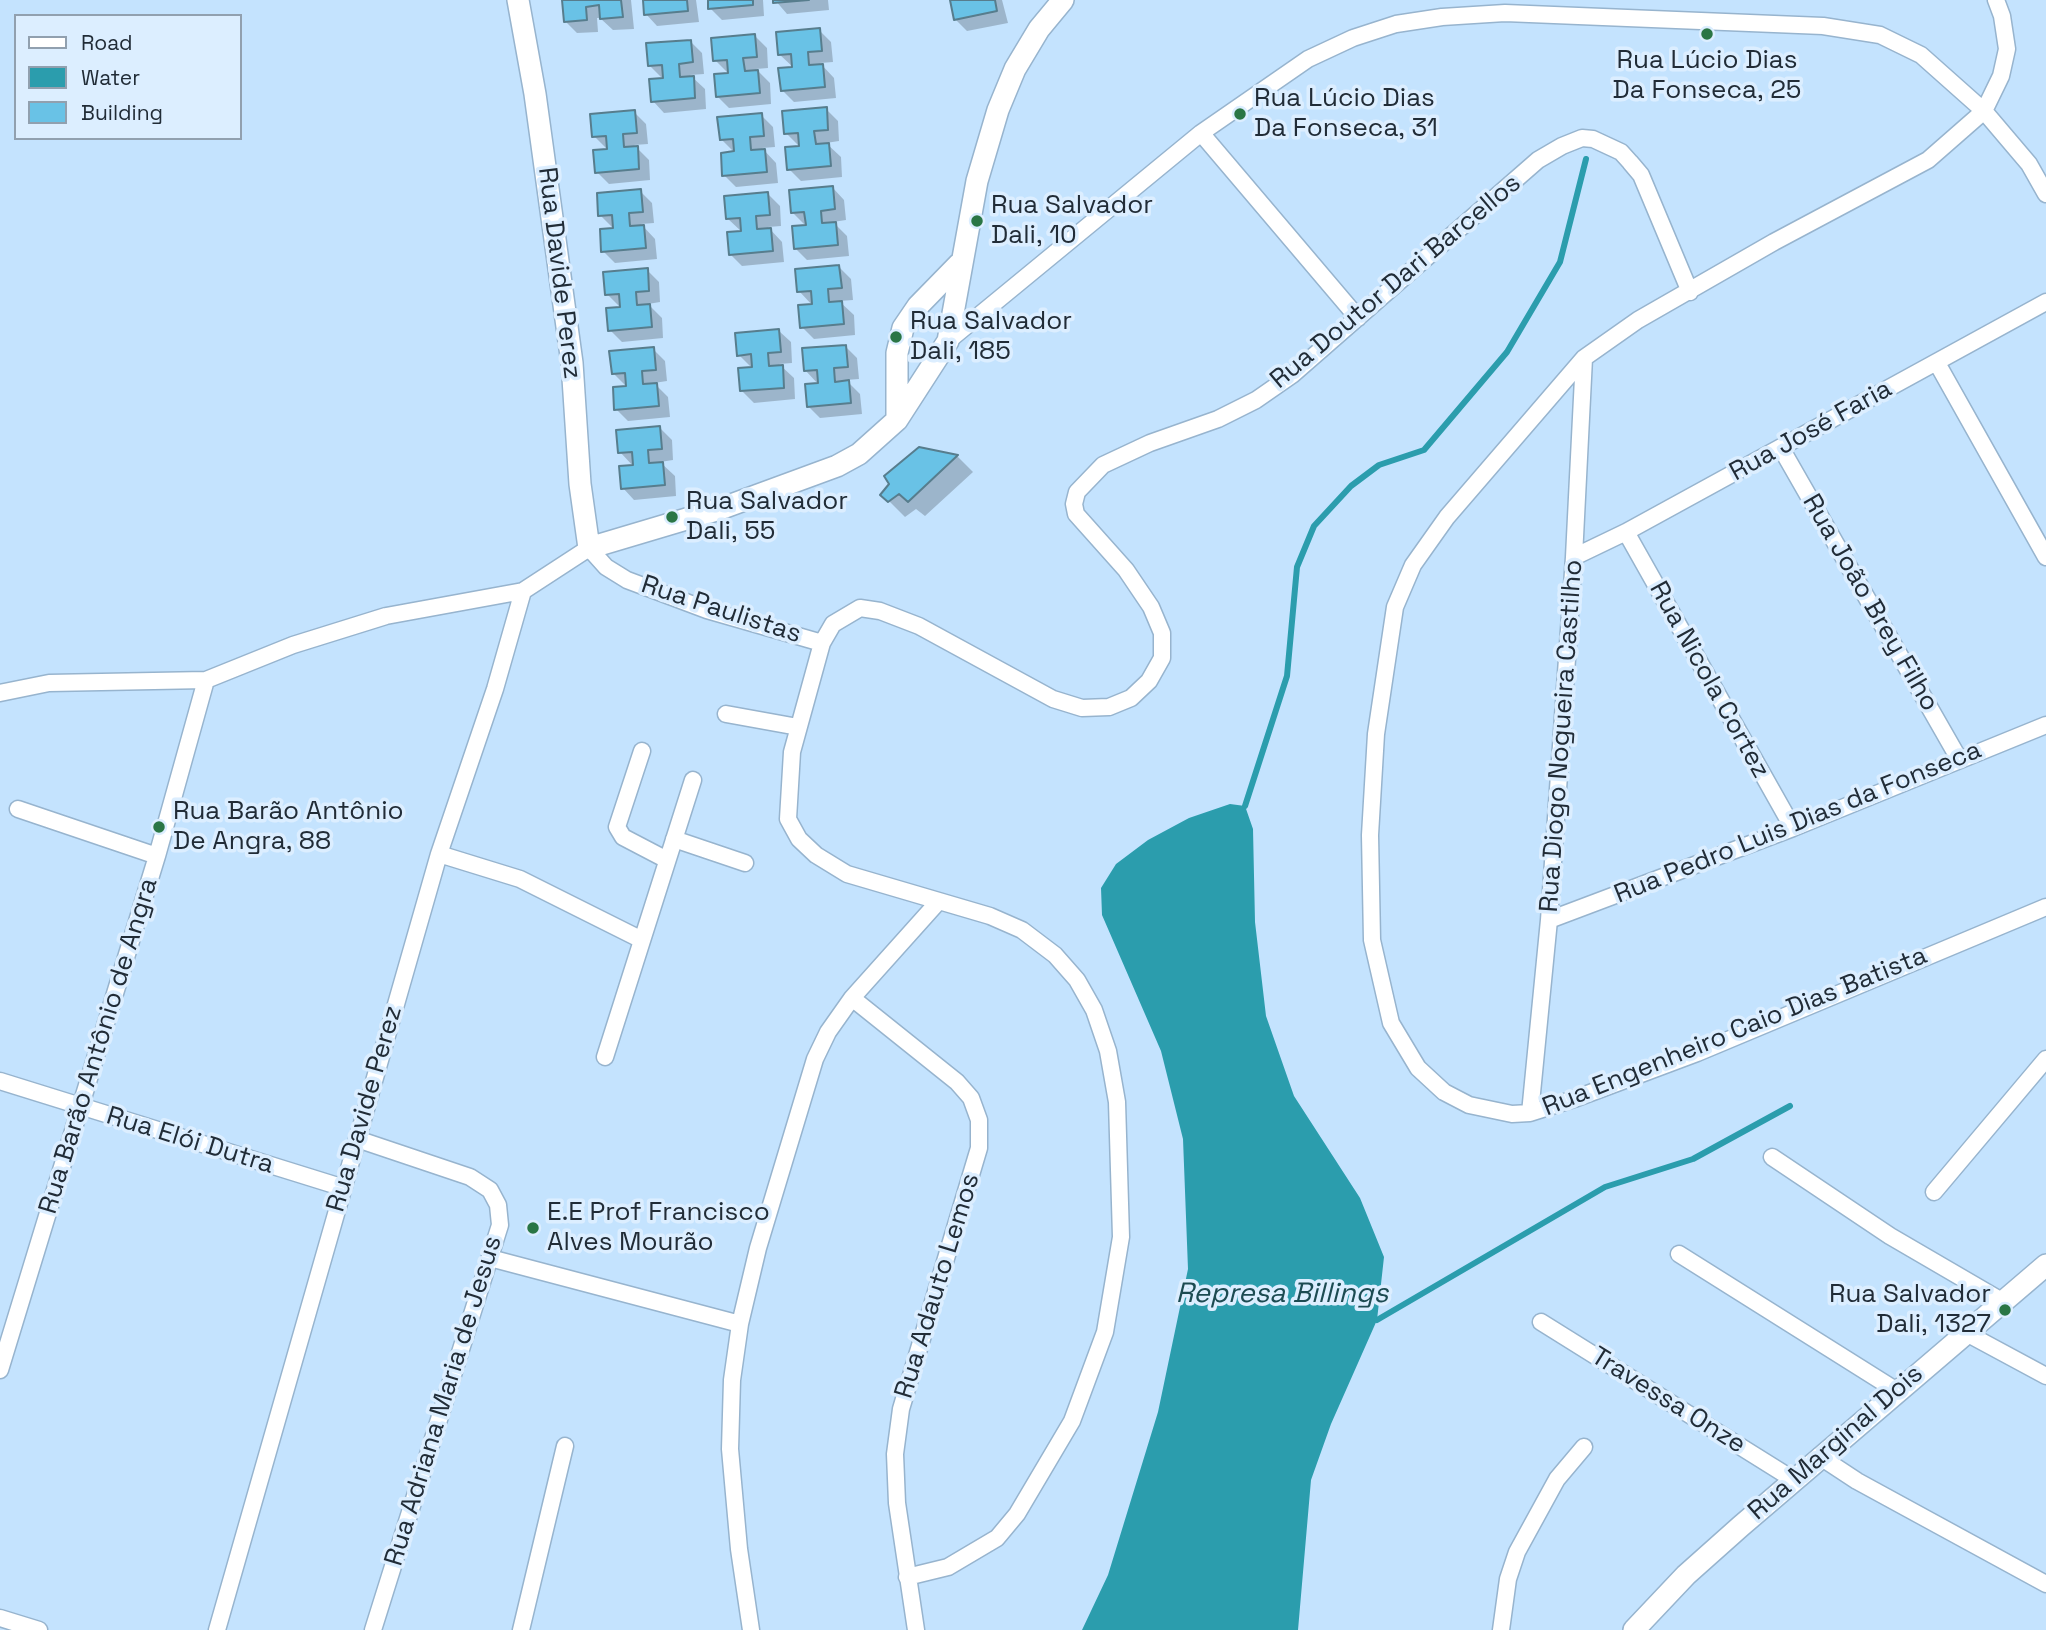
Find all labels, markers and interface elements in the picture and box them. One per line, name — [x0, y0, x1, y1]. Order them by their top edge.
legend — [14, 14, 242, 140]
marker: Rua Lúcio Dias Da Fonseca, 25 — [1699, 26, 1715, 42]
text: Road — [81, 29, 133, 56]
place label: Rua Lúcio Dias Da Fonseca, 25 — [1613, 45, 1801, 106]
text: Water — [81, 64, 140, 91]
place label: Rua Lúcio Dias Da Fonseca, 31 — [1254, 83, 1438, 144]
text: Building — [81, 99, 163, 126]
marker: Rua Lúcio Dias Da Fonseca, 31 — [1232, 106, 1248, 122]
street label: Rua Davide Perez — [531, 165, 587, 381]
street label: Rua Doutor Dari Barcellos — [1264, 168, 1528, 396]
place label: Rua Salvador Dali, 10 — [991, 190, 1153, 252]
marker: Rua Salvador Dali, 10 — [969, 213, 985, 229]
place label: Rua Salvador Dali, 185 — [910, 306, 1072, 368]
marker: Rua Salvador Dali, 185 — [888, 329, 904, 345]
street label: Rua José Faria — [1725, 374, 1897, 488]
place label: Rua Salvador Dali, 55 — [686, 486, 848, 548]
street label: Rua João Brey Filho — [1795, 489, 1945, 717]
marker: Rua Salvador Dali, 55 — [664, 509, 680, 525]
street label: Rua Diogo Nogueira Castilho — [1534, 559, 1590, 913]
street label: Rua Paulistas — [637, 569, 805, 651]
street label: Rua Nicola Cortez — [1642, 576, 1776, 784]
street label: Rua Pedro Luis Dias da Fonseca — [1610, 735, 1986, 911]
place label: Rua Barão Antônio De Angra, 88 — [173, 796, 404, 858]
marker: Rua Barão Antônio De Angra, 88 — [151, 819, 167, 835]
street label: Rua Barão Antônio de Angra — [33, 874, 165, 1218]
street label: Rua Engenheiro Caio Dias Batista — [1538, 940, 1932, 1124]
street label: Rua Davide Perez — [321, 1002, 409, 1216]
street label: Rua Elói Dutra — [102, 1101, 278, 1181]
street label: Rua Adauto Lemos — [889, 1170, 987, 1402]
place label: E.E Prof Francisco Alves Mourão — [547, 1197, 770, 1258]
marker: E.E Prof Francisco Alves Mourão — [525, 1220, 541, 1236]
street label: Rua Adriana Maria de Jesus — [379, 1232, 509, 1570]
water label: Represa Billings — [1176, 1277, 1388, 1311]
place label: Rua Salvador Dali, 1327 — [1829, 1279, 1991, 1340]
marker: Rua Salvador Dali, 1327 — [1997, 1302, 2013, 1318]
street label: Travessa Onze — [1585, 1341, 1751, 1461]
street label: Rua Marginal Dois — [1742, 1359, 1930, 1527]

